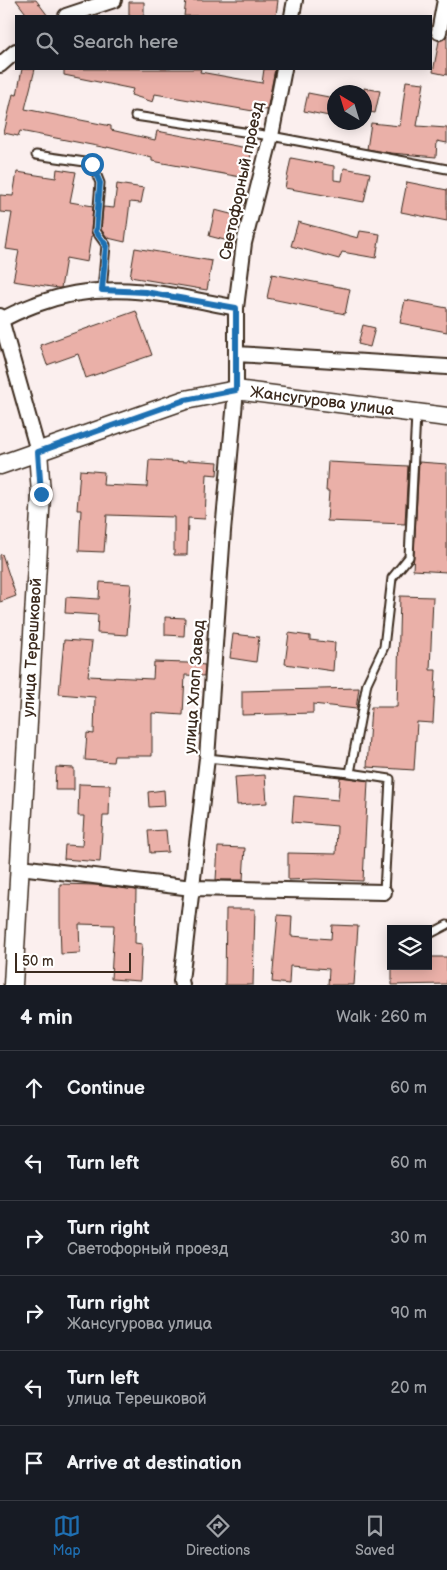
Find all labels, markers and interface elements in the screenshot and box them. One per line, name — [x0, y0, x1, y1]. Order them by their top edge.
search box — [15, 15, 432, 70]
icon: search — [33, 29, 61, 57]
text: Search here — [73, 31, 178, 54]
north arrow — [327, 85, 372, 130]
street label: Светофорный проезд — [216, 100, 268, 262]
route start — [81, 153, 104, 176]
street label: Жансугурова улица — [249, 382, 396, 420]
route end — [30, 483, 53, 506]
street label: улица Терешковой — [19, 577, 46, 718]
street label: улица Хлоп Завод — [181, 619, 209, 755]
map controls — [387, 925, 432, 970]
button: layers — [387, 925, 432, 970]
scale bar — [15, 950, 131, 973]
text: 50 m — [22, 953, 54, 970]
text: 4 min — [20, 1005, 73, 1030]
text: Walk · 260 m — [336, 1008, 427, 1027]
icon: ahead — [20, 1074, 48, 1102]
text: Continue — [67, 1077, 145, 1100]
text: 60 m — [390, 1079, 427, 1098]
icon: left — [20, 1149, 48, 1177]
text: Turn left — [67, 1152, 139, 1175]
text: 60 m — [390, 1154, 427, 1173]
text: Turn right — [67, 1217, 150, 1240]
icon: right — [20, 1224, 48, 1252]
text: 30 m — [390, 1229, 427, 1248]
text: Светофорный проезд — [67, 1240, 228, 1259]
text: Turn right — [67, 1292, 150, 1315]
icon: right — [20, 1299, 48, 1327]
text: 90 m — [391, 1304, 427, 1323]
text: Жансугурова улица — [67, 1315, 212, 1334]
text: Turn left — [67, 1367, 139, 1390]
icon: left — [20, 1374, 48, 1402]
text: 20 m — [391, 1379, 427, 1398]
text: улица Терешковой — [67, 1390, 207, 1409]
icon: arrive — [20, 1449, 48, 1477]
text: Arrive at destination — [67, 1452, 242, 1475]
tab: Map — [53, 1512, 81, 1559]
tab: Directions — [186, 1512, 250, 1559]
tab: Saved — [355, 1512, 394, 1559]

